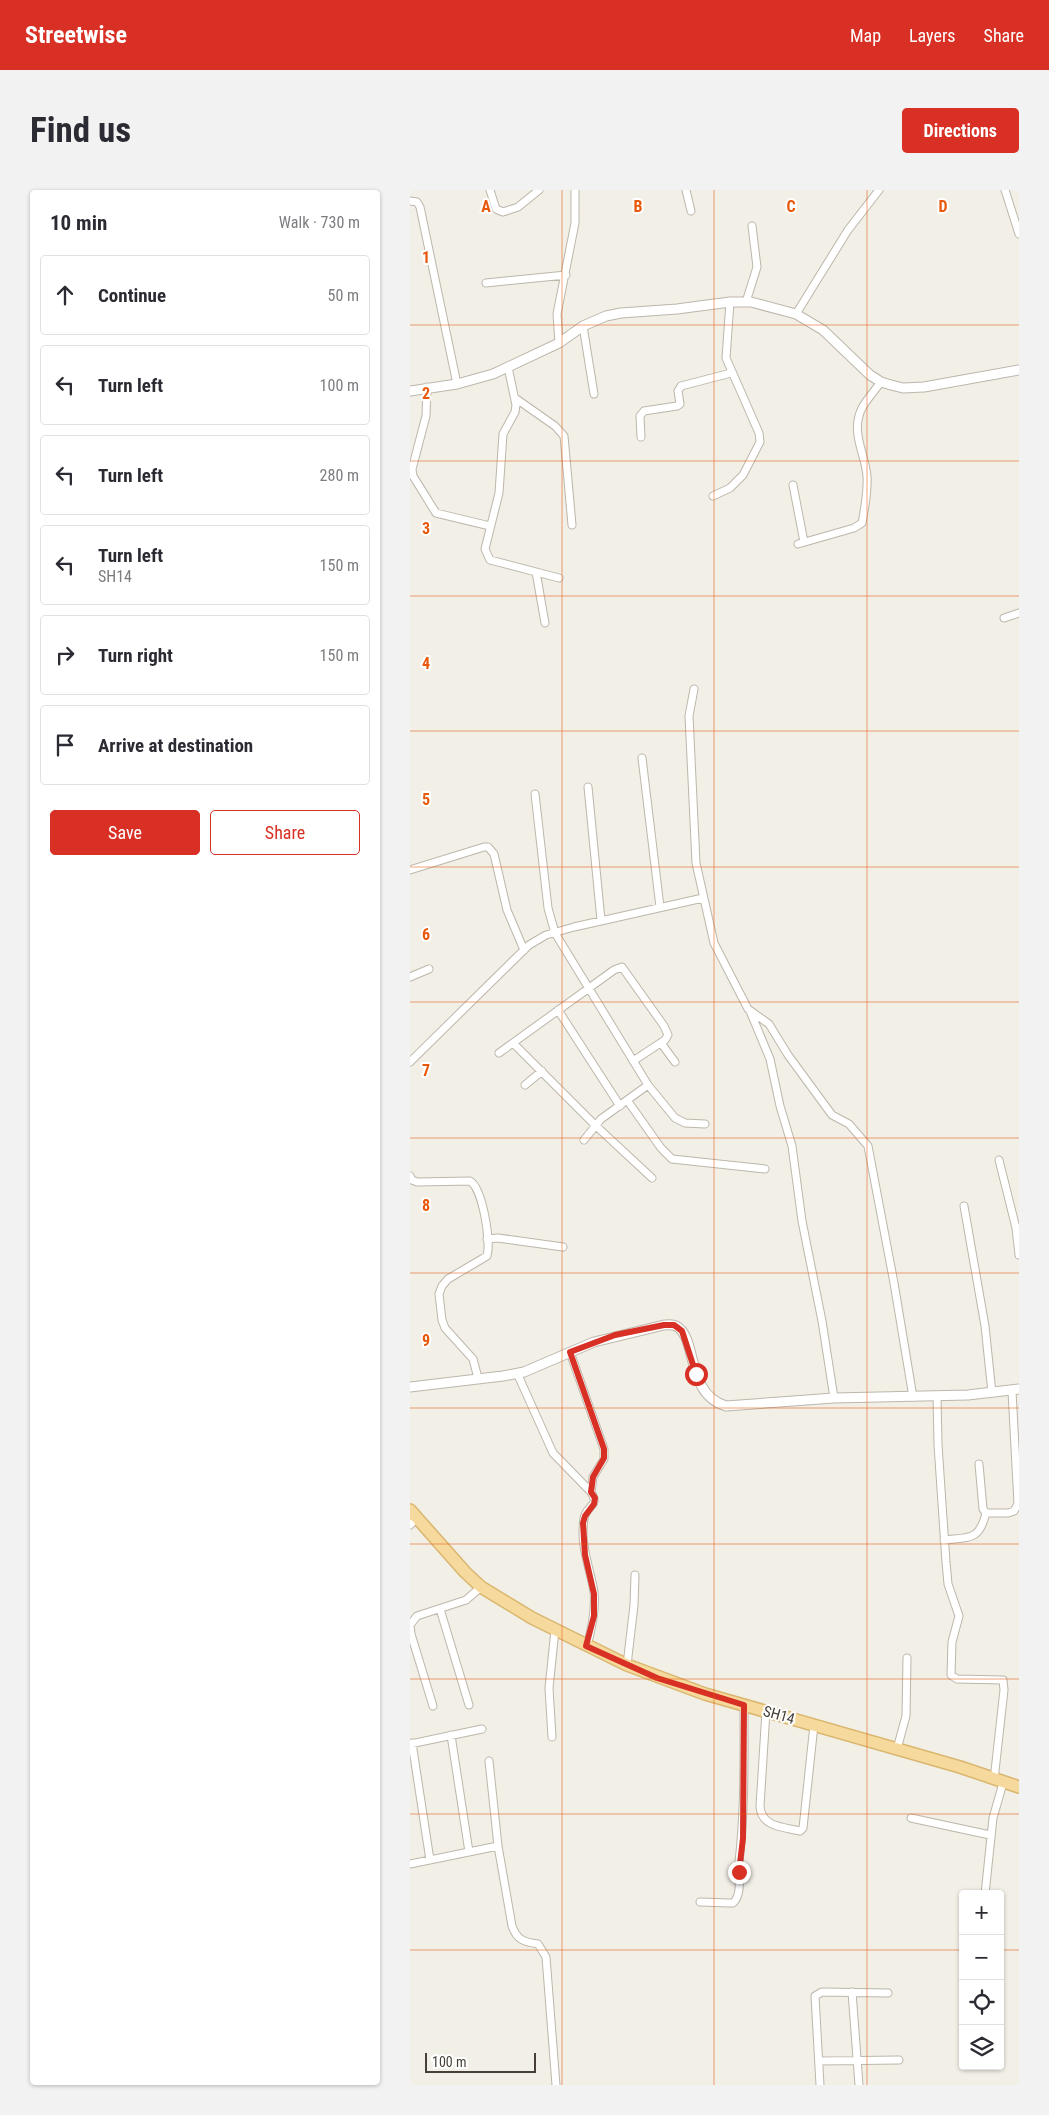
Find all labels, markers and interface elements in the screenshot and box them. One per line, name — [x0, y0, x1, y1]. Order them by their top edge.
text: Streetwise — [25, 21, 127, 49]
text: Map — [850, 25, 881, 46]
text: Layers — [909, 25, 956, 46]
text: Share — [984, 25, 1024, 46]
button: Directions — [902, 108, 1019, 153]
text: Find us — [30, 110, 131, 151]
text: A — [481, 197, 491, 216]
text: B — [634, 197, 643, 216]
text: C — [786, 197, 796, 216]
text: D — [938, 197, 948, 216]
text: 10 min — [50, 211, 107, 235]
text: Walk · 730 m — [279, 213, 360, 232]
text: 1 — [422, 248, 430, 267]
icon: ahead — [51, 281, 79, 309]
text: Continue — [98, 284, 166, 307]
text: 50 m — [327, 286, 359, 305]
icon: left — [51, 371, 79, 399]
text: Turn left — [98, 374, 163, 397]
text: 100 m — [320, 376, 359, 395]
text: 2 — [422, 384, 430, 403]
icon: left — [51, 461, 79, 489]
text: Turn left — [98, 464, 163, 487]
text: 280 m — [320, 466, 359, 485]
text: 3 — [422, 519, 430, 538]
text: Turn left — [98, 544, 163, 567]
icon: left — [51, 551, 79, 579]
text: 150 m — [320, 556, 359, 575]
text: SH14 — [98, 567, 132, 586]
icon: right — [51, 641, 79, 669]
text: Turn right — [98, 644, 173, 667]
text: 150 m — [320, 646, 359, 665]
text: 4 — [422, 654, 430, 673]
icon: arrive — [51, 731, 79, 759]
text: Arrive at destination — [98, 734, 253, 757]
text: 5 — [422, 790, 430, 809]
button: Save — [50, 810, 200, 855]
button: Share — [210, 810, 360, 855]
text: 6 — [422, 925, 430, 944]
text: 7 — [422, 1061, 430, 1080]
text: 8 — [422, 1196, 430, 1215]
text: 9 — [422, 1331, 430, 1350]
route start — [685, 1363, 708, 1386]
street label: SH14 — [761, 1702, 797, 1728]
route end — [728, 1861, 751, 1884]
map controls — [959, 1890, 1004, 2070]
button: + — [959, 1890, 1004, 1935]
button: − — [959, 1935, 1004, 1980]
button: locate — [959, 1980, 1004, 2025]
button: layers — [959, 2025, 1004, 2070]
scale bar — [425, 2050, 536, 2073]
text: 100 m — [432, 2054, 467, 2070]

